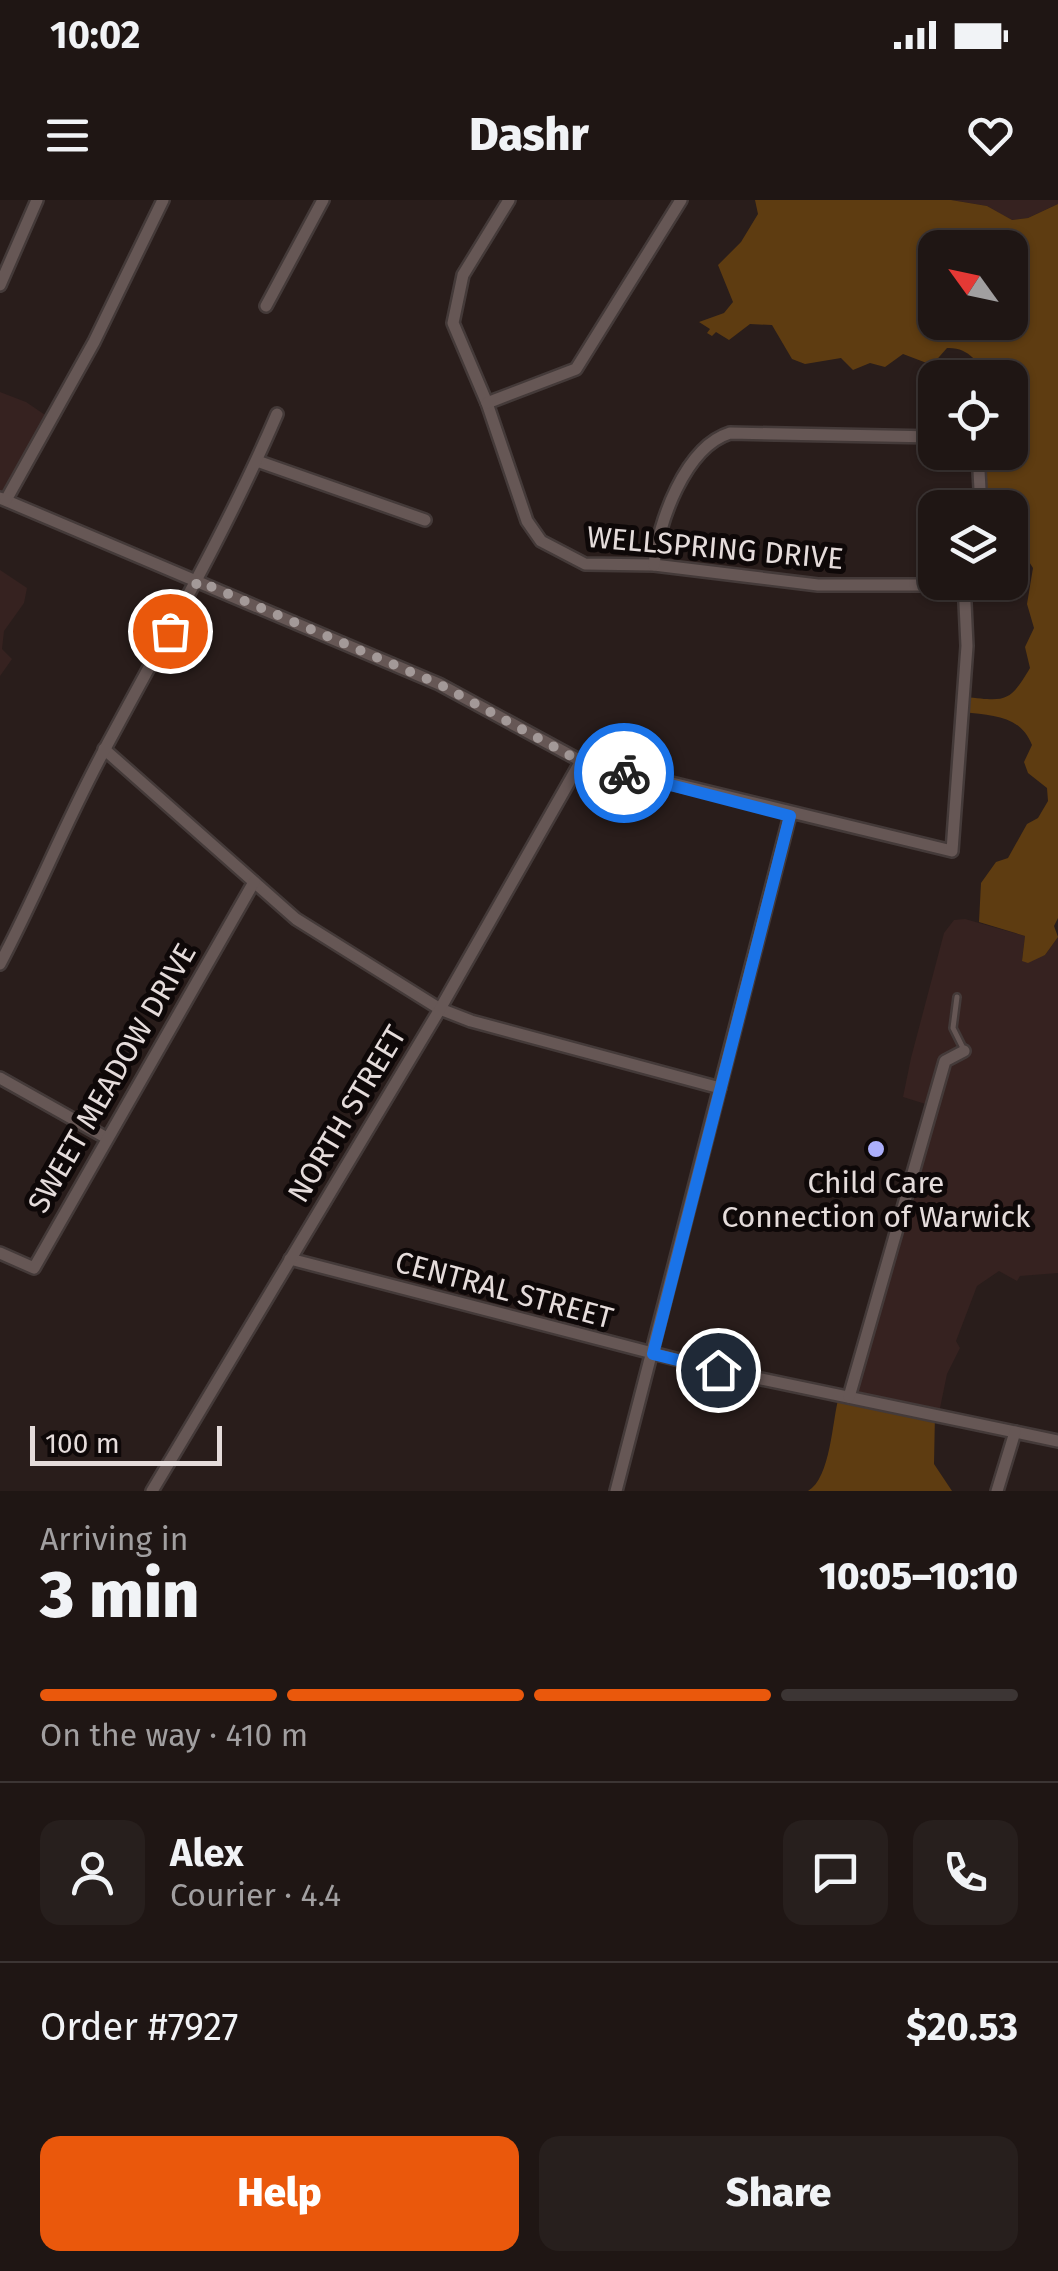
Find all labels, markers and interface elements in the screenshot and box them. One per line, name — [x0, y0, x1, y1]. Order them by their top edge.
text: 10:02 — [50, 12, 140, 58]
icon: menu — [40, 108, 95, 163]
text: Dashr — [469, 108, 589, 162]
icon: heart — [963, 108, 1018, 163]
north arrow — [918, 230, 1028, 340]
map controls — [918, 230, 1028, 600]
button: locate — [918, 360, 1028, 470]
button: layers — [918, 490, 1028, 600]
street label: WELLSPRING DRIVE — [585, 519, 845, 577]
pin — [128, 589, 213, 674]
icon: bag — [143, 604, 198, 659]
courier — [574, 723, 674, 823]
icon: bike — [597, 746, 652, 801]
street label: SWEET MEADOW DRIVE — [20, 937, 204, 1219]
street label: NORTH STREET — [280, 1019, 414, 1209]
marker: Child Care Connection of Warwick — [865, 1138, 887, 1160]
place label: Child Care Connection of Warwick — [722, 1165, 1031, 1235]
street label: CENTRAL STREET — [391, 1244, 617, 1337]
pin — [676, 1328, 761, 1413]
icon: home — [691, 1343, 746, 1398]
scale bar — [30, 1421, 222, 1466]
text: 100 m — [45, 1427, 120, 1460]
text: Arriving in — [40, 1520, 188, 1558]
text: 10:05–10:10 — [819, 1553, 1018, 1599]
text: 3 min — [40, 1556, 199, 1634]
text: On the way · 410 m — [40, 1716, 308, 1754]
button: person — [40, 1820, 145, 1925]
button: chat — [783, 1820, 888, 1925]
button: phone — [913, 1820, 1018, 1925]
text: Alex — [170, 1830, 243, 1876]
text: Courier · 4.4 — [170, 1876, 341, 1914]
text: Order #7927 — [40, 2004, 238, 2050]
text: $20.53 — [906, 2004, 1018, 2050]
button: Help — [40, 2136, 519, 2251]
button: Share — [539, 2136, 1018, 2251]

